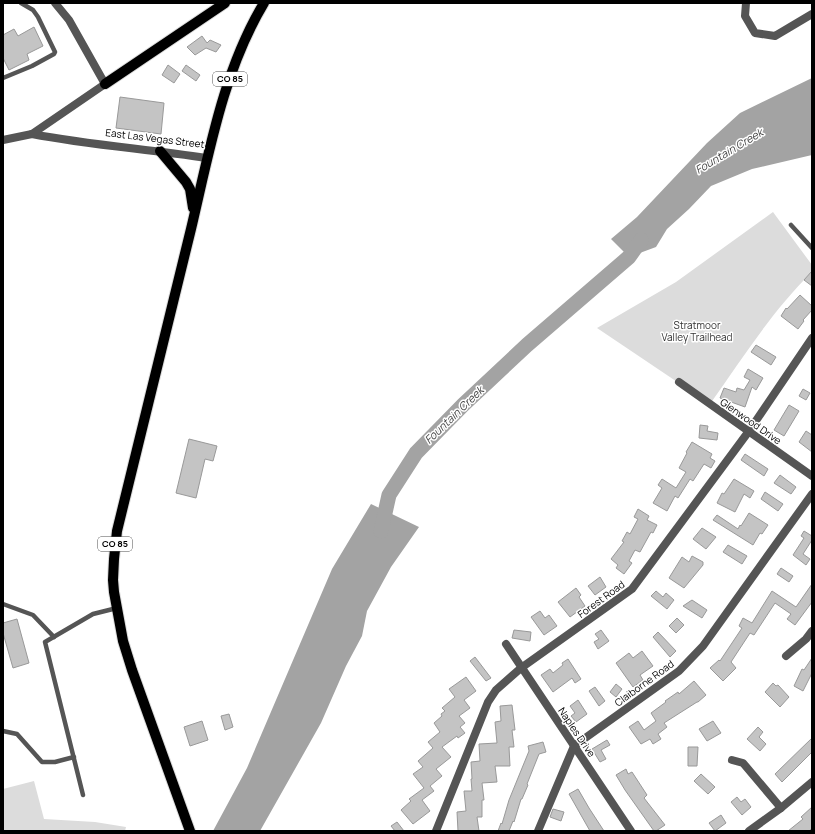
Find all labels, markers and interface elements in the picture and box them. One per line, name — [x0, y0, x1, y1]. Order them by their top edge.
road number: CO 85 — [213, 72, 247, 86]
water label: Fountain Creek — [692, 124, 767, 177]
street label: East Las Vegas Street — [105, 125, 205, 151]
park label: Stratmoor Valley Trailhead — [661, 318, 733, 344]
water label: Fountain Creek — [421, 381, 488, 447]
street label: Glenwood Drive — [718, 395, 784, 447]
road number: CO 85 — [98, 537, 132, 551]
street label: Forest Road — [575, 577, 627, 621]
street label: Claiborne Road — [611, 657, 677, 709]
street label: Naples Drive — [555, 704, 599, 760]

